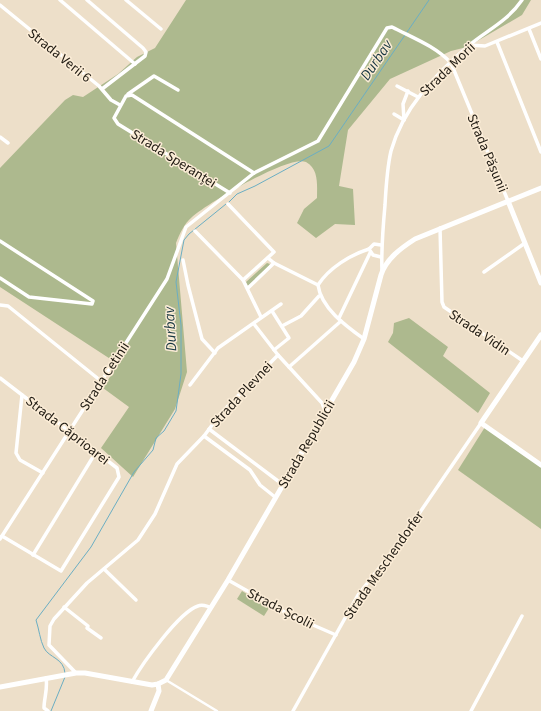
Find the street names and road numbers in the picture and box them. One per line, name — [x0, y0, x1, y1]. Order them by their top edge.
street label: Strada Verii 6 — [23, 24, 95, 88]
street label: Strada Morii — [415, 38, 480, 101]
street label: Strada Pășunii — [462, 111, 513, 196]
street label: Strada Speranței — [127, 125, 220, 193]
street label: Strada Vidin — [445, 305, 514, 361]
street label: Strada Cetinii — [75, 338, 135, 415]
street label: Strada Plevnei — [206, 357, 278, 432]
street label: Strada Căprioarei — [21, 392, 114, 470]
street label: Strada Republicii — [273, 397, 340, 492]
street label: Strada Meschendorfer — [339, 507, 429, 624]
street label: Strada Școlii — [244, 583, 317, 634]

